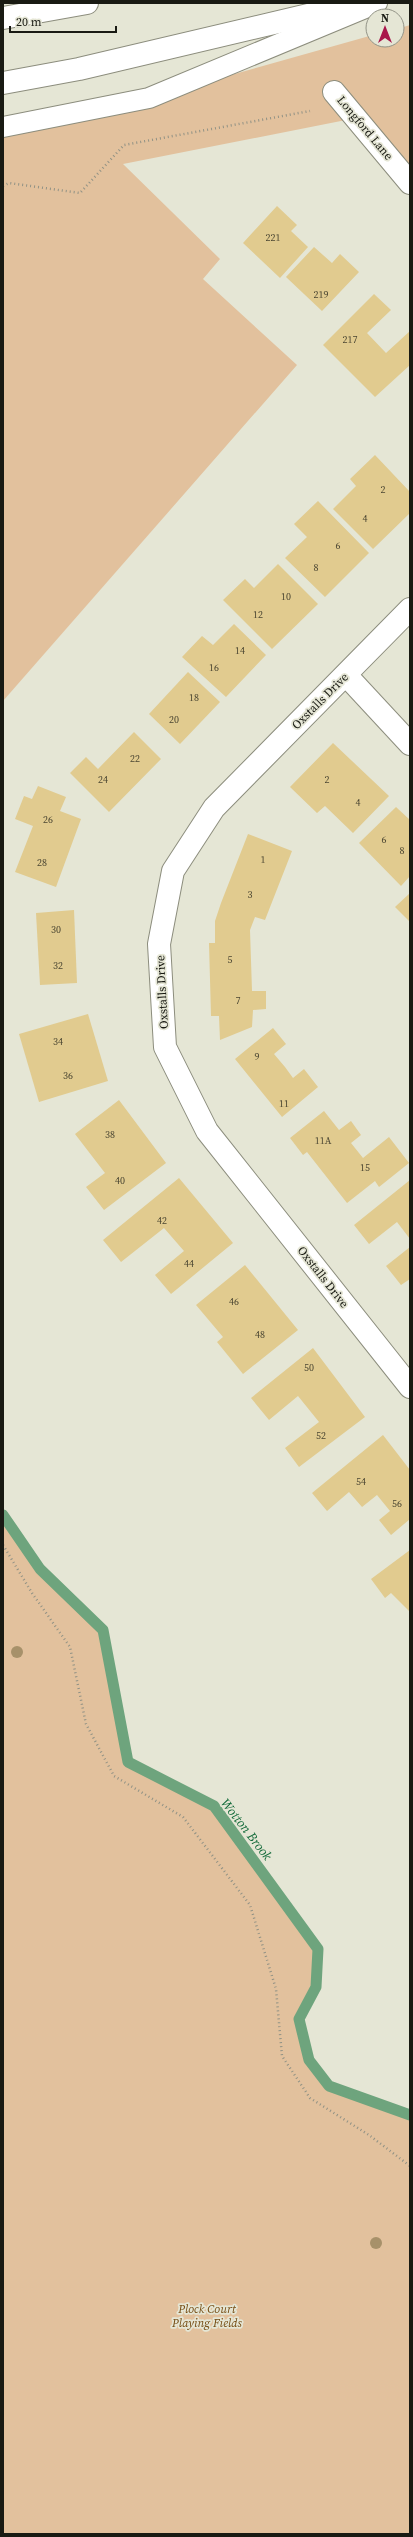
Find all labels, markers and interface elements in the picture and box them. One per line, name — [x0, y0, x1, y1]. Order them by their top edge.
scale bar — [10, 8, 116, 34]
north arrow — [365, 8, 405, 48]
text: N — [381, 11, 389, 26]
text: 20 m — [16, 14, 42, 30]
street label: Longford Lane — [333, 93, 397, 163]
house number: 221 — [266, 231, 281, 244]
house number: 219 — [314, 288, 329, 301]
house number: 217 — [343, 333, 358, 346]
house number: 2 — [381, 483, 386, 496]
house number: 4 — [363, 512, 368, 525]
house number: 6 — [336, 539, 341, 552]
house number: 8 — [314, 561, 319, 574]
house number: 10 — [281, 590, 291, 603]
house number: 12 — [253, 608, 263, 621]
house number: 14 — [235, 644, 245, 657]
house number: 16 — [209, 661, 219, 674]
street label: Oxstalls Drive — [288, 669, 352, 733]
house number: 18 — [189, 691, 199, 704]
house number: 20 — [169, 713, 179, 726]
house number: 22 — [130, 752, 140, 765]
house number: 24 — [98, 773, 108, 786]
house number: 2 — [325, 773, 330, 786]
house number: 4 — [356, 796, 361, 809]
house number: 26 — [43, 813, 53, 826]
house number: 6 — [382, 833, 387, 846]
house number: 8 — [400, 844, 405, 857]
house number: 1 — [261, 853, 266, 866]
house number: 28 — [37, 856, 47, 869]
house number: 3 — [248, 888, 253, 901]
house number: 30 — [51, 923, 61, 936]
house number: 5 — [228, 953, 233, 966]
street label: Oxstalls Drive — [152, 955, 172, 1029]
house number: 32 — [53, 959, 63, 972]
house number: 7 — [236, 994, 241, 1007]
house number: 34 — [53, 1035, 63, 1048]
house number: 9 — [255, 1050, 260, 1063]
house number: 36 — [63, 1069, 73, 1082]
house number: 11 — [279, 1097, 289, 1110]
house number: 38 — [105, 1128, 115, 1141]
house number: 11A — [315, 1134, 332, 1147]
house number: 15 — [360, 1161, 370, 1174]
house number: 40 — [115, 1174, 125, 1187]
house number: 42 — [157, 1214, 167, 1227]
street label: Oxstalls Drive — [294, 1243, 352, 1311]
house number: 44 — [184, 1257, 194, 1270]
house number: 46 — [229, 1295, 239, 1308]
house number: 48 — [255, 1328, 265, 1341]
house number: 50 — [304, 1361, 314, 1374]
house number: 52 — [316, 1429, 326, 1442]
house number: 54 — [356, 1475, 366, 1488]
house number: 56 — [392, 1497, 402, 1510]
water label: Wotton Brook — [217, 1795, 277, 1864]
park label: Plock Court Playing Fields — [171, 2301, 243, 2331]

